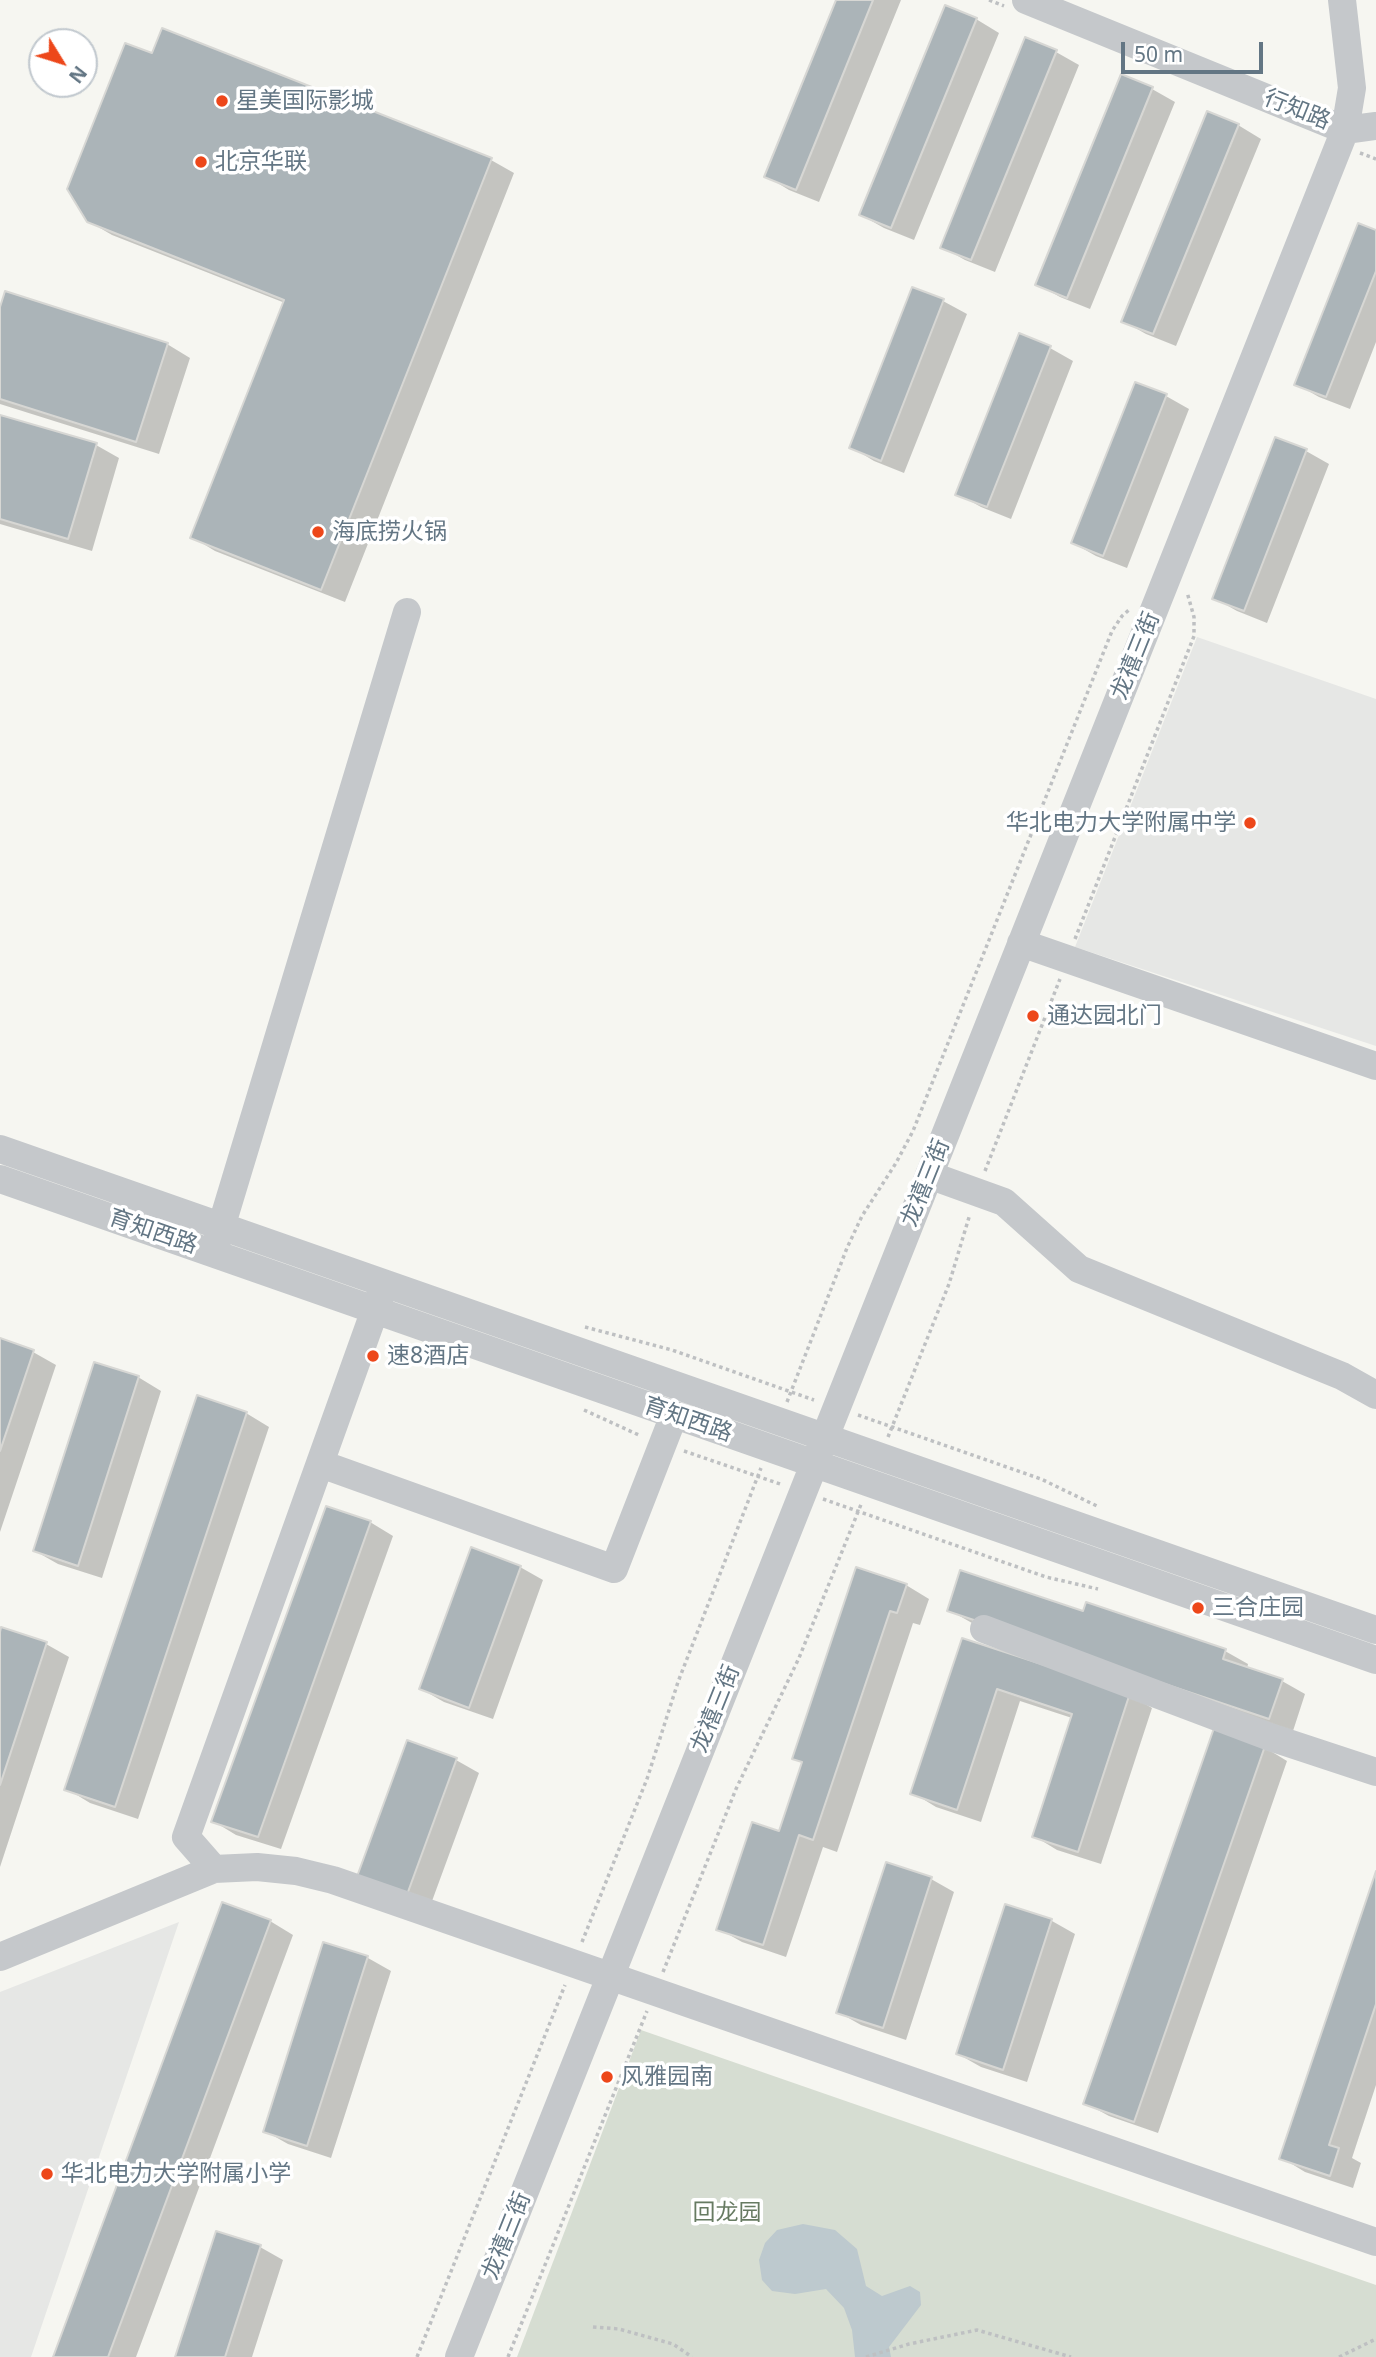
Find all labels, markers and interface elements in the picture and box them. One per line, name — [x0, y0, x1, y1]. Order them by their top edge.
north arrow — [28, 28, 98, 98]
scale bar — [1124, 28, 1266, 72]
text: 50 m — [1134, 40, 1183, 68]
text: N — [63, 61, 93, 89]
street label: 行知路 — [1260, 84, 1334, 136]
place label: 星美国际影城 — [236, 87, 374, 115]
marker: 星美国际影城 — [214, 93, 230, 109]
place label: 北京华联 — [215, 148, 307, 176]
marker: 北京华联 — [193, 154, 209, 170]
place label: 海底捞火锅 — [332, 518, 447, 546]
marker: 海底捞火锅 — [310, 524, 326, 540]
street label: 龙禧三街 — [1106, 608, 1166, 704]
place label: 华北电力大学附属中学 — [1006, 809, 1236, 837]
marker: 华北电力大学附属中学 — [1242, 815, 1258, 831]
place label: 通达园北门 — [1047, 1002, 1162, 1030]
marker: 通达园北门 — [1025, 1008, 1041, 1024]
street label: 龙禧三街 — [896, 1135, 956, 1231]
street label: 育知西路 — [105, 1204, 201, 1260]
place label: 速8酒店 — [387, 1342, 469, 1370]
marker: 速8酒店 — [365, 1348, 381, 1364]
street label: 育知西路 — [640, 1392, 736, 1448]
place label: 三合庄园 — [1212, 1594, 1304, 1622]
marker: 三合庄园 — [1190, 1600, 1206, 1616]
street label: 龙禧三街 — [686, 1661, 746, 1757]
place label: 风雅园南 — [621, 2063, 713, 2091]
marker: 风雅园南 — [599, 2069, 615, 2085]
place label: 华北电力大学附属小学 — [61, 2160, 291, 2188]
marker: 华北电力大学附属小学 — [39, 2166, 55, 2182]
street label: 龙禧三街 — [477, 2188, 537, 2284]
park label: 回龙园 — [693, 2199, 761, 2227]

